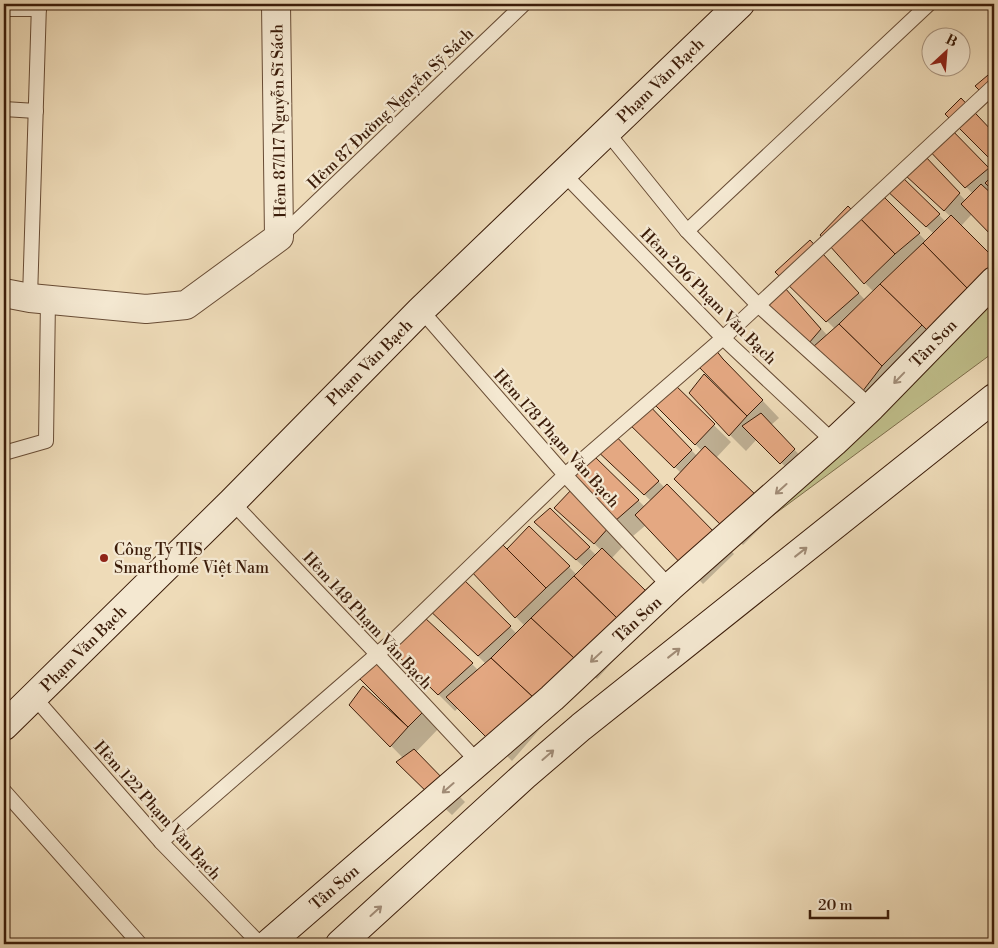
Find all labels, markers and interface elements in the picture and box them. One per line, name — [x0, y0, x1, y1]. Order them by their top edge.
street label: Hẻm 87/117 Nguyễn Sĩ Sách — [267, 23, 291, 218]
street label: Hẻm 87 Đường Nguyễn Sỹ Sách — [303, 24, 478, 193]
north arrow — [920, 28, 970, 78]
text: B — [943, 31, 960, 52]
street label: Phạm Văn Bạch — [613, 34, 709, 127]
street label: Hẻm 206 Phạm Văn Bạch — [636, 224, 781, 369]
street label: Phạm Văn Bạch — [322, 315, 417, 410]
street label: Tân Sơn — [906, 315, 962, 372]
street label: Hẻm 178 Phạm Văn Bạch — [489, 366, 624, 512]
one-way arrow — [893, 372, 905, 385]
one-way arrow — [774, 484, 787, 495]
place label: Công Ty TIS Smarthome Việt Nam — [114, 540, 269, 578]
one-way arrow — [795, 546, 808, 557]
street label: Hẻm 148 Phạm Văn Bạch — [298, 548, 437, 694]
marker: Công Ty TIS Smarthome Việt Nam — [98, 552, 110, 564]
street label: Tân Sơn — [609, 592, 666, 647]
street label: Phạm Văn Bạch — [36, 601, 131, 696]
one-way arrow — [667, 647, 680, 658]
one-way arrow — [589, 651, 602, 663]
street label: Hẻm 122 Phạm Văn Bạch — [89, 737, 225, 885]
one-way arrow — [542, 750, 555, 761]
one-way arrow — [441, 783, 454, 794]
street label: Tân Sơn — [306, 861, 364, 915]
scale bar — [810, 888, 888, 920]
text: 20 m — [818, 896, 853, 915]
one-way arrow — [369, 906, 382, 917]

